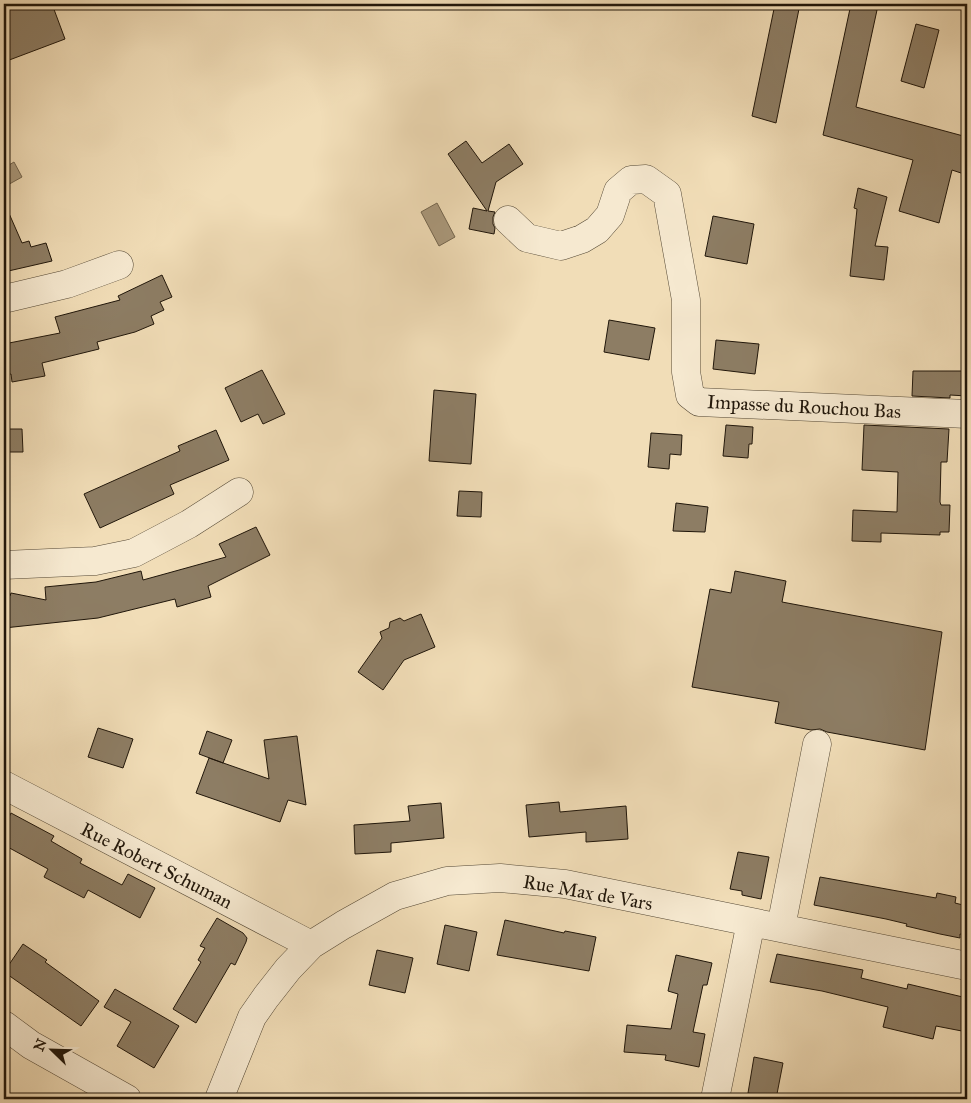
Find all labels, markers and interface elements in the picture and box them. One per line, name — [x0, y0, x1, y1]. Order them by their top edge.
street label: Impasse du Rouchou Bas — [706, 390, 902, 423]
street label: Rue Robert Schuman — [77, 817, 236, 914]
street label: Rue Max de Vars — [521, 870, 654, 915]
north arrow — [28, 1026, 78, 1076]
text: N — [30, 1036, 51, 1054]

